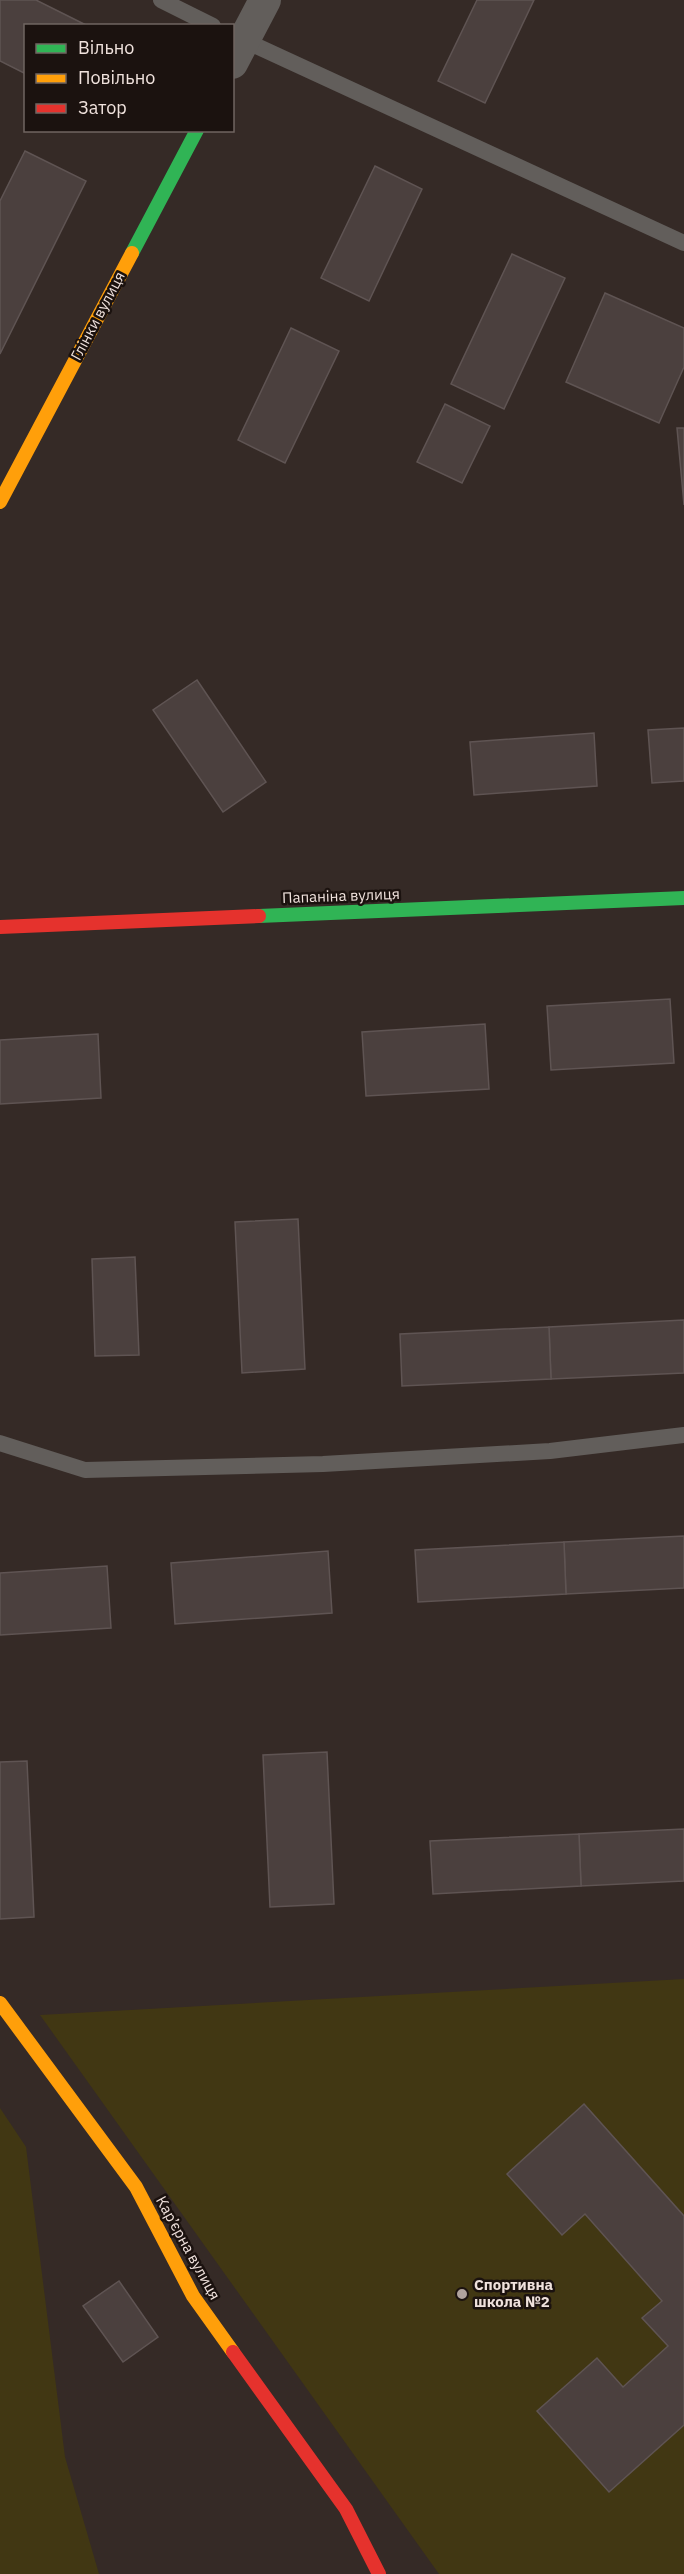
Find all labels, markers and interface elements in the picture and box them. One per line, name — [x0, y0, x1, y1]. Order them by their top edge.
legend — [24, 24, 234, 132]
text: Вільно — [78, 36, 134, 59]
text: Повільно — [78, 66, 155, 89]
text: Затор — [78, 96, 127, 119]
street label: Глінки вулиця — [66, 268, 129, 363]
street label: Папаніна вулиця — [282, 884, 400, 907]
street label: Кар’єрна вулиця — [152, 2193, 225, 2303]
place label: Спортивна школа №2 — [474, 2275, 554, 2311]
marker: Спортивна школа №2 — [455, 2287, 469, 2301]

